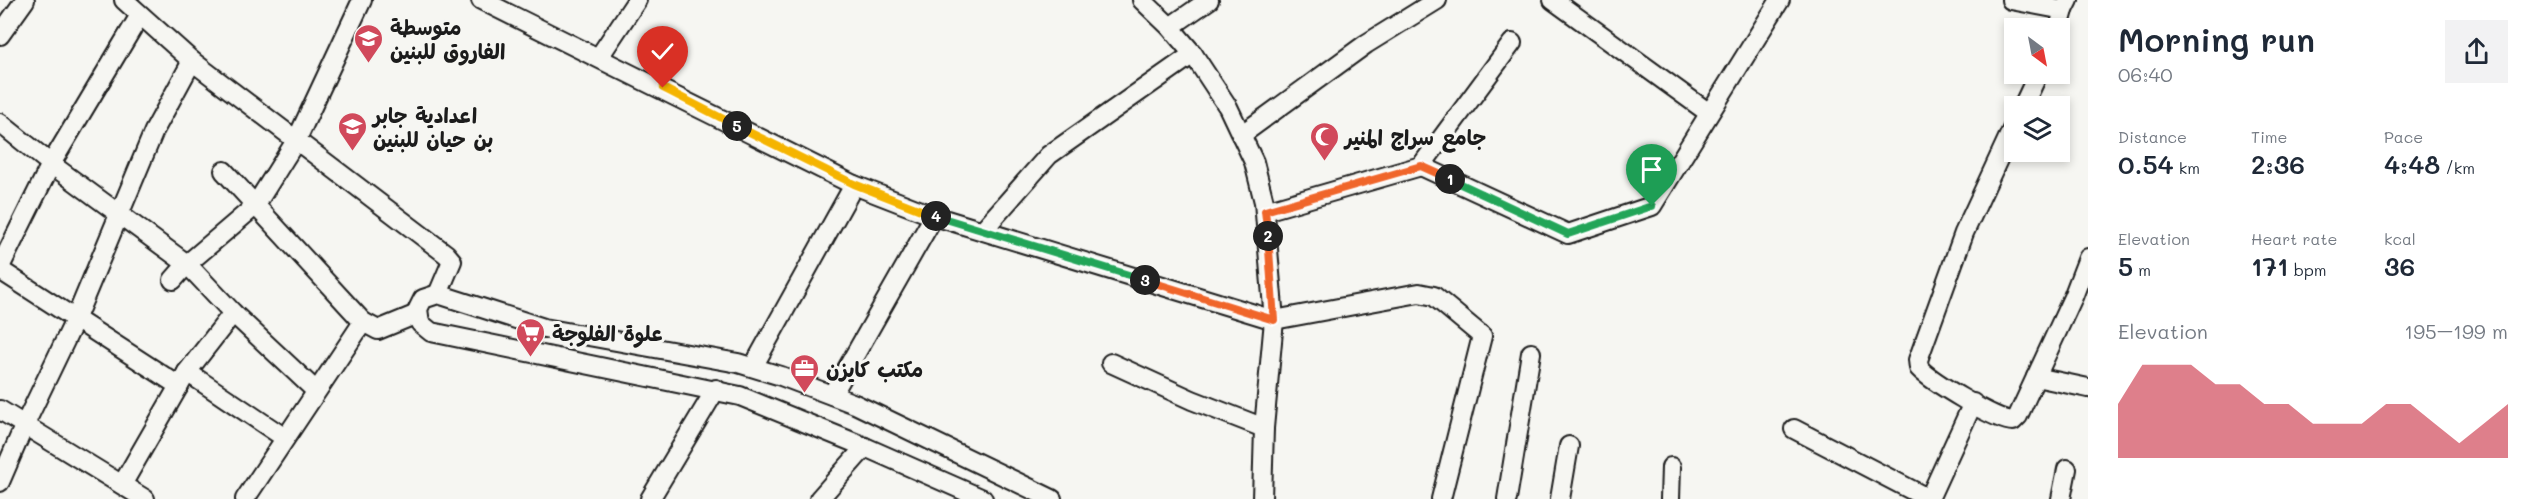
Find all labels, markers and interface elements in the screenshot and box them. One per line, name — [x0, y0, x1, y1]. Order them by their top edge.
place label: متوسطة الفاروق للبنين — [390, 13, 505, 66]
text: Morning run — [2118, 17, 2315, 60]
north arrow — [2004, 18, 2070, 84]
map controls — [2004, 18, 2070, 162]
button: share — [2445, 20, 2508, 83]
school or university icon: متوسطة الفاروق للبنين — [353, 22, 385, 64]
pin — [637, 26, 688, 88]
icon: check — [646, 35, 679, 68]
text: 06:40 — [2118, 61, 2173, 87]
button: layers — [2004, 96, 2070, 162]
place label: اعدادية جابر بن حيان للبنين — [371, 101, 493, 153]
school or university icon: اعدادية جابر بن حيان للبنين — [336, 110, 368, 152]
pin: 5 — [722, 111, 752, 141]
text: 5 — [732, 115, 742, 136]
mosque icon: جامع سراج المنير — [1308, 120, 1340, 162]
place label: جامع سراج المنير — [1343, 123, 1486, 153]
text: Distance — [2118, 126, 2187, 147]
text: Time — [2251, 126, 2287, 147]
text: Pace — [2384, 126, 2423, 147]
pin — [1626, 144, 1677, 206]
text: 0.54 — [2118, 147, 2174, 181]
text: 2:36 — [2251, 147, 2305, 181]
text: 4:48 — [2384, 147, 2440, 181]
icon: arrive — [1635, 153, 1668, 186]
text: km — [2174, 157, 2200, 178]
text: /km — [2440, 157, 2475, 178]
pin: 1 — [1435, 164, 1465, 194]
text: 1 — [1446, 168, 1454, 189]
pin: 4 — [921, 201, 951, 231]
text: 4 — [931, 205, 941, 226]
pin: 2 — [1253, 221, 1283, 251]
text: 2 — [1264, 225, 1272, 246]
text: Elevation — [2118, 228, 2190, 249]
text: Heart rate — [2251, 228, 2337, 249]
text: kcal — [2384, 228, 2416, 249]
text: 5 — [2118, 249, 2133, 283]
text: 171 — [2251, 249, 2289, 283]
text: 36 — [2384, 249, 2415, 283]
text: m — [2133, 259, 2151, 280]
text: bpm — [2289, 259, 2327, 280]
pin: 3 — [1130, 265, 1160, 295]
text: 3 — [1140, 269, 1150, 290]
supermarket icon: علوة الفلوجة — [515, 316, 547, 358]
text: Elevation — [2118, 318, 2208, 344]
text: 195–199 m — [2404, 318, 2508, 344]
place label: علوة الفلوجة — [552, 319, 662, 348]
office icon: مكتب كايزن — [789, 352, 821, 394]
place label: مكتب كايزن — [826, 355, 923, 383]

